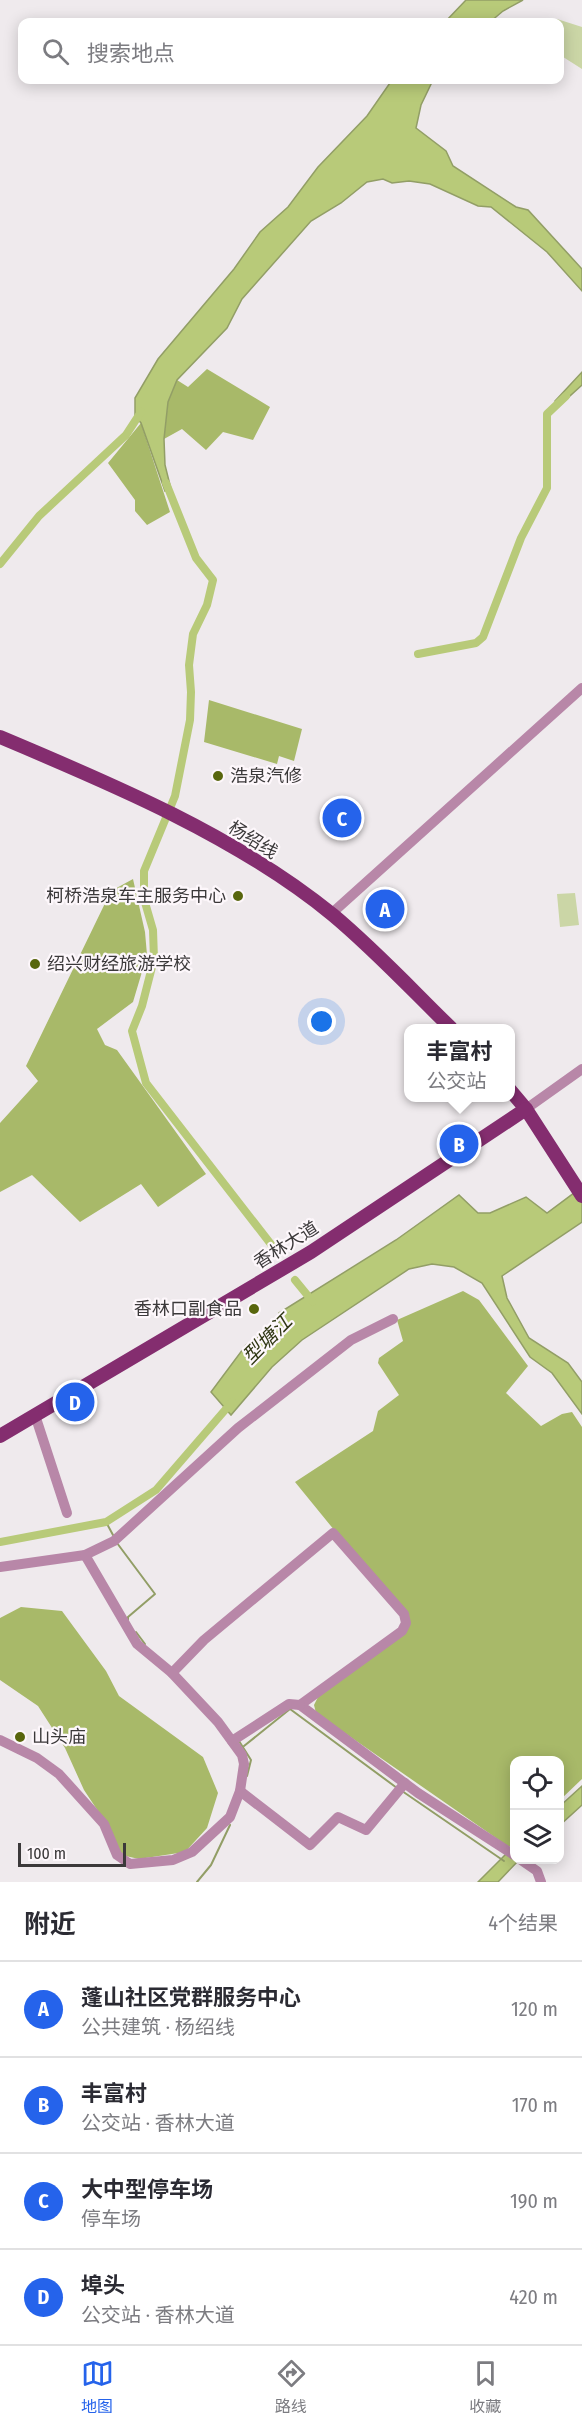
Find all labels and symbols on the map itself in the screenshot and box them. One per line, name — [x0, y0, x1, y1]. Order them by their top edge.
place label: 浩泉汽修 — [230, 765, 302, 787]
marker: 浩泉汽修 — [211, 769, 225, 783]
pin: C — [322, 796, 362, 840]
street label: 杨绍线 — [224, 816, 282, 864]
place label: 柯桥浩泉车主服务中心 — [46, 885, 226, 907]
pin: A — [366, 886, 404, 932]
marker: 柯桥浩泉车主服务中心 — [231, 889, 245, 903]
place label: 绍兴财经旅游学校 — [47, 953, 191, 975]
marker: 绍兴财经旅游学校 — [28, 957, 42, 971]
your location — [307, 1007, 336, 1036]
pin: B — [440, 1122, 478, 1166]
street label: 香林大道 — [250, 1217, 322, 1273]
place label: 香林口副食品 — [134, 1298, 242, 1320]
marker: 香林口副食品 — [247, 1302, 261, 1316]
water label: 型塘江 — [237, 1308, 298, 1369]
pin: D — [56, 1380, 94, 1424]
place label: 山头庙 — [32, 1726, 86, 1748]
marker: 山头庙 — [13, 1730, 27, 1744]
scale bar — [18, 1840, 126, 1868]

